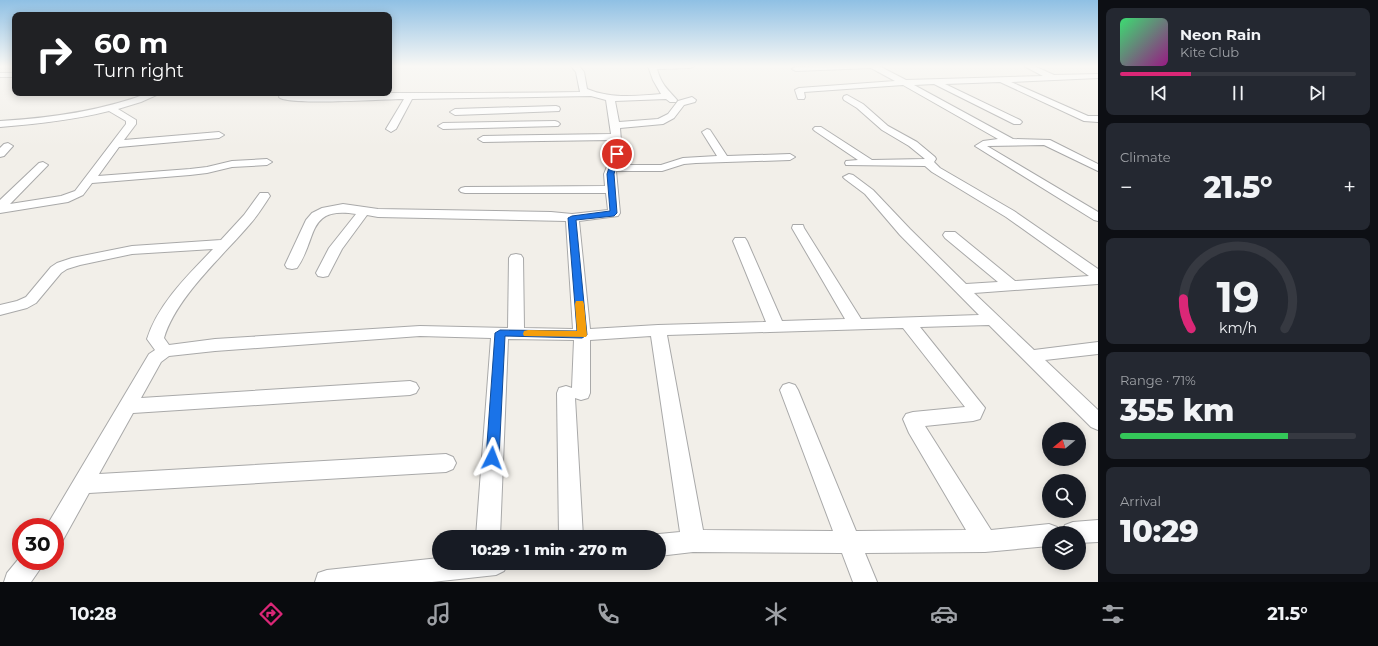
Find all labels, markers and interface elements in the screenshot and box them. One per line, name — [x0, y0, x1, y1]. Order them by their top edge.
text: Neon Rain — [1180, 25, 1261, 44]
text: 60 m — [94, 26, 168, 60]
icon: right — [28, 28, 80, 80]
text: Kite Club — [1180, 44, 1239, 60]
text: Turn right — [94, 60, 184, 82]
icon: previous — [1148, 82, 1170, 104]
icon: pause — [1227, 82, 1249, 104]
icon: next — [1306, 82, 1328, 104]
pin — [600, 137, 634, 171]
icon: arrive — [606, 143, 628, 165]
text: Climate — [1120, 149, 1171, 165]
text: 21.5° — [1203, 169, 1273, 206]
text: − — [1120, 174, 1133, 201]
text: + — [1343, 174, 1356, 201]
text: 19 — [1217, 272, 1259, 322]
text: km/h — [1219, 319, 1257, 337]
text: Range · 71% — [1120, 372, 1196, 388]
text: 355 km — [1120, 392, 1234, 429]
north arrow — [1042, 422, 1086, 466]
map controls — [1042, 422, 1086, 570]
position arrow — [471, 437, 513, 479]
button: search — [1042, 474, 1086, 518]
text: Arrival — [1120, 493, 1161, 509]
text: 10:29 — [1120, 513, 1199, 550]
speed limit sign: 30 — [12, 518, 64, 570]
button: layers — [1042, 526, 1086, 570]
text: 10:29 · 1 min · 270 m — [471, 540, 627, 559]
icon: directions — [257, 600, 285, 628]
icon: music — [425, 600, 453, 628]
icon: phone — [594, 600, 622, 628]
icon: climate — [762, 600, 790, 628]
icon: car — [930, 600, 958, 628]
icon: filters — [1099, 600, 1127, 628]
text: 10:28 — [70, 603, 117, 625]
text: 21.5° — [1267, 603, 1308, 625]

